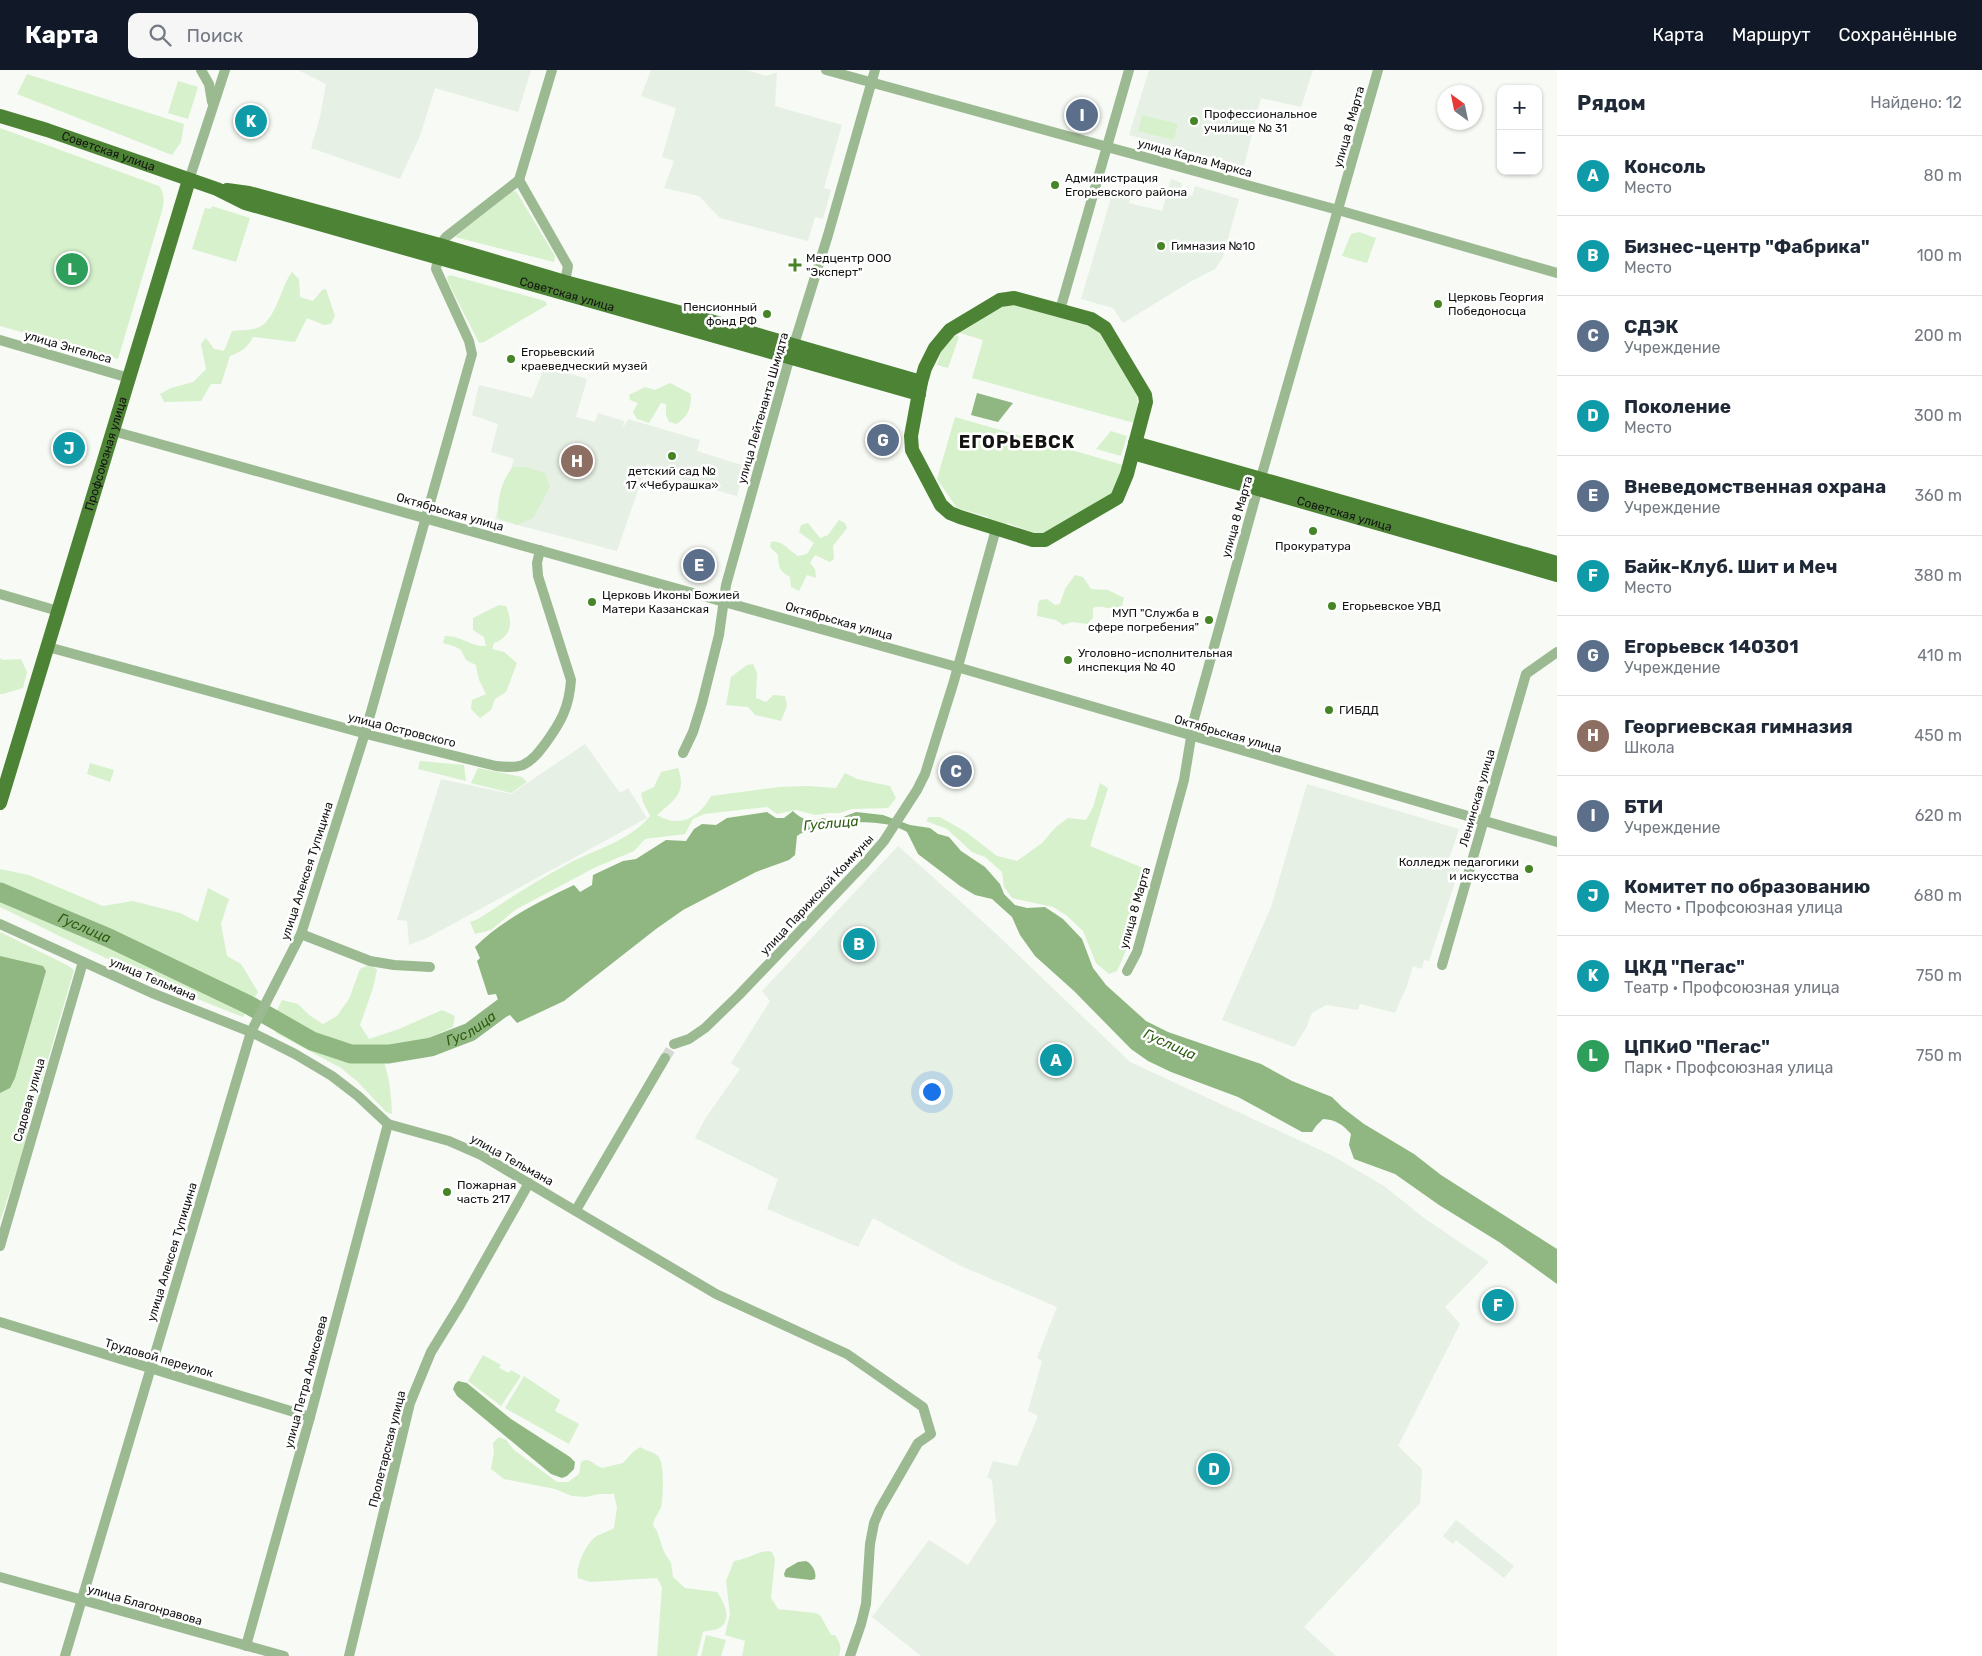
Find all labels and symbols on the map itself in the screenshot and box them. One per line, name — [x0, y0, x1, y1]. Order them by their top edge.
street label: улица 8 Марта — [1331, 85, 1367, 169]
north arrow — [1437, 85, 1482, 130]
pin: I — [1066, 96, 1098, 134]
pin: K — [235, 102, 267, 140]
place label: Профессиональное училище № 31 — [1204, 107, 1317, 135]
marker: Профессиональное училище № 31 — [1188, 115, 1200, 127]
street label: Советская улица — [60, 129, 157, 174]
street label: улица Карла Маркса — [1136, 136, 1254, 180]
place label: Администрация Егорьевского района — [1065, 171, 1187, 199]
marker: Администрация Егорьевского района — [1049, 179, 1061, 191]
place label: Гимназия №10 — [1171, 239, 1255, 253]
marker: Гимназия №10 — [1155, 240, 1167, 252]
pin: L — [56, 250, 88, 288]
place label: Медцентр ООО "Эксперт" — [806, 251, 892, 279]
marker: Медцентр ООО "Эксперт" — [788, 258, 802, 272]
street label: Советская улица — [518, 274, 616, 314]
place label: Церковь Георгия Победоносца — [1448, 290, 1544, 318]
marker: Церковь Георгия Победоносца — [1432, 298, 1444, 310]
place label: Пенсионный фонд РФ — [683, 300, 757, 328]
marker: Пенсионный фонд РФ — [761, 308, 773, 320]
street label: улица Энгельса — [23, 328, 113, 366]
street label: улица Лейтенанта Шмидта — [735, 331, 791, 485]
place label: Егорьевский краеведческий музей — [521, 345, 647, 373]
marker: Егорьевский краеведческий музей — [505, 353, 517, 365]
street label: Профсоюзная улица — [82, 395, 130, 512]
pin: G — [867, 421, 899, 459]
pin: J — [53, 429, 85, 467]
district label: ЕГОРЬЕВСК — [959, 431, 1075, 453]
pin: H — [561, 442, 593, 480]
marker: детский сад № 17 «Чебурашка» — [666, 450, 678, 462]
place label: детский сад № 17 «Чебурашка» — [625, 464, 719, 492]
street label: улица 8 Марта — [1219, 475, 1255, 559]
street label: Октябрьская улица — [395, 490, 505, 534]
street label: Советская улица — [1295, 494, 1394, 534]
marker: Прокуратура — [1307, 525, 1319, 537]
place label: Прокуратура — [1275, 539, 1351, 553]
pin: E — [683, 546, 715, 584]
place label: Церковь Иконы Божией Матери Казанская — [602, 588, 740, 616]
marker: Церковь Иконы Божией Матери Казанская — [586, 596, 598, 608]
street label: Октябрьская улица — [784, 599, 894, 643]
place label: Егорьевское УВД — [1342, 599, 1441, 613]
marker: Егорьевское УВД — [1326, 600, 1338, 612]
place label: МУП "Служба в сфере погребения" — [1088, 606, 1199, 634]
marker: МУП "Служба в сфере погребения" — [1203, 614, 1215, 626]
place label: Уголовно-исполнительная инспекция № 40 — [1078, 646, 1233, 674]
marker: Уголовно-исполнительная инспекция № 40 — [1062, 654, 1074, 666]
place label: ГИБДД — [1339, 703, 1379, 717]
marker: ГИБДД — [1323, 704, 1335, 716]
street label: улица Островского — [347, 710, 457, 750]
street label: Октябрьская улица — [1173, 712, 1283, 756]
street label: Ленинская улица — [1456, 748, 1498, 848]
pin: C — [940, 752, 972, 790]
street label: улица Алексея Тупицина — [278, 800, 336, 942]
water label: Гуслица — [803, 813, 859, 834]
street label: улица Парижской Коммуны — [757, 832, 877, 958]
place label: Колледж педагогики и искусства — [1399, 855, 1519, 883]
marker: Колледж педагогики и искусства — [1523, 863, 1535, 875]
street label: улица 8 Марта — [1117, 866, 1153, 950]
water label: Гуслица — [56, 910, 113, 947]
pin: B — [843, 925, 875, 963]
street label: улица Тельмана — [108, 954, 198, 1004]
water label: Гуслица — [444, 1008, 500, 1049]
water label: Гуслица — [1141, 1025, 1199, 1063]
pin: A — [1040, 1041, 1072, 1079]
street label: Садовая улица — [10, 1057, 48, 1143]
your location — [919, 1079, 945, 1105]
street label: улица Тельмана — [468, 1131, 556, 1189]
place label: Пожарная часть 217 — [457, 1178, 516, 1206]
street label: улица Алексея Тупицина — [144, 1181, 200, 1323]
marker: Пожарная часть 217 — [441, 1186, 453, 1198]
pin: F — [1482, 1286, 1514, 1324]
street label: улица Петра Алексеева — [282, 1314, 330, 1450]
street label: Трудовой переулок — [103, 1336, 215, 1380]
street label: Пролетарская улица — [366, 1389, 408, 1509]
pin: D — [1198, 1450, 1230, 1488]
street label: улица Благонравова — [86, 1582, 204, 1628]

